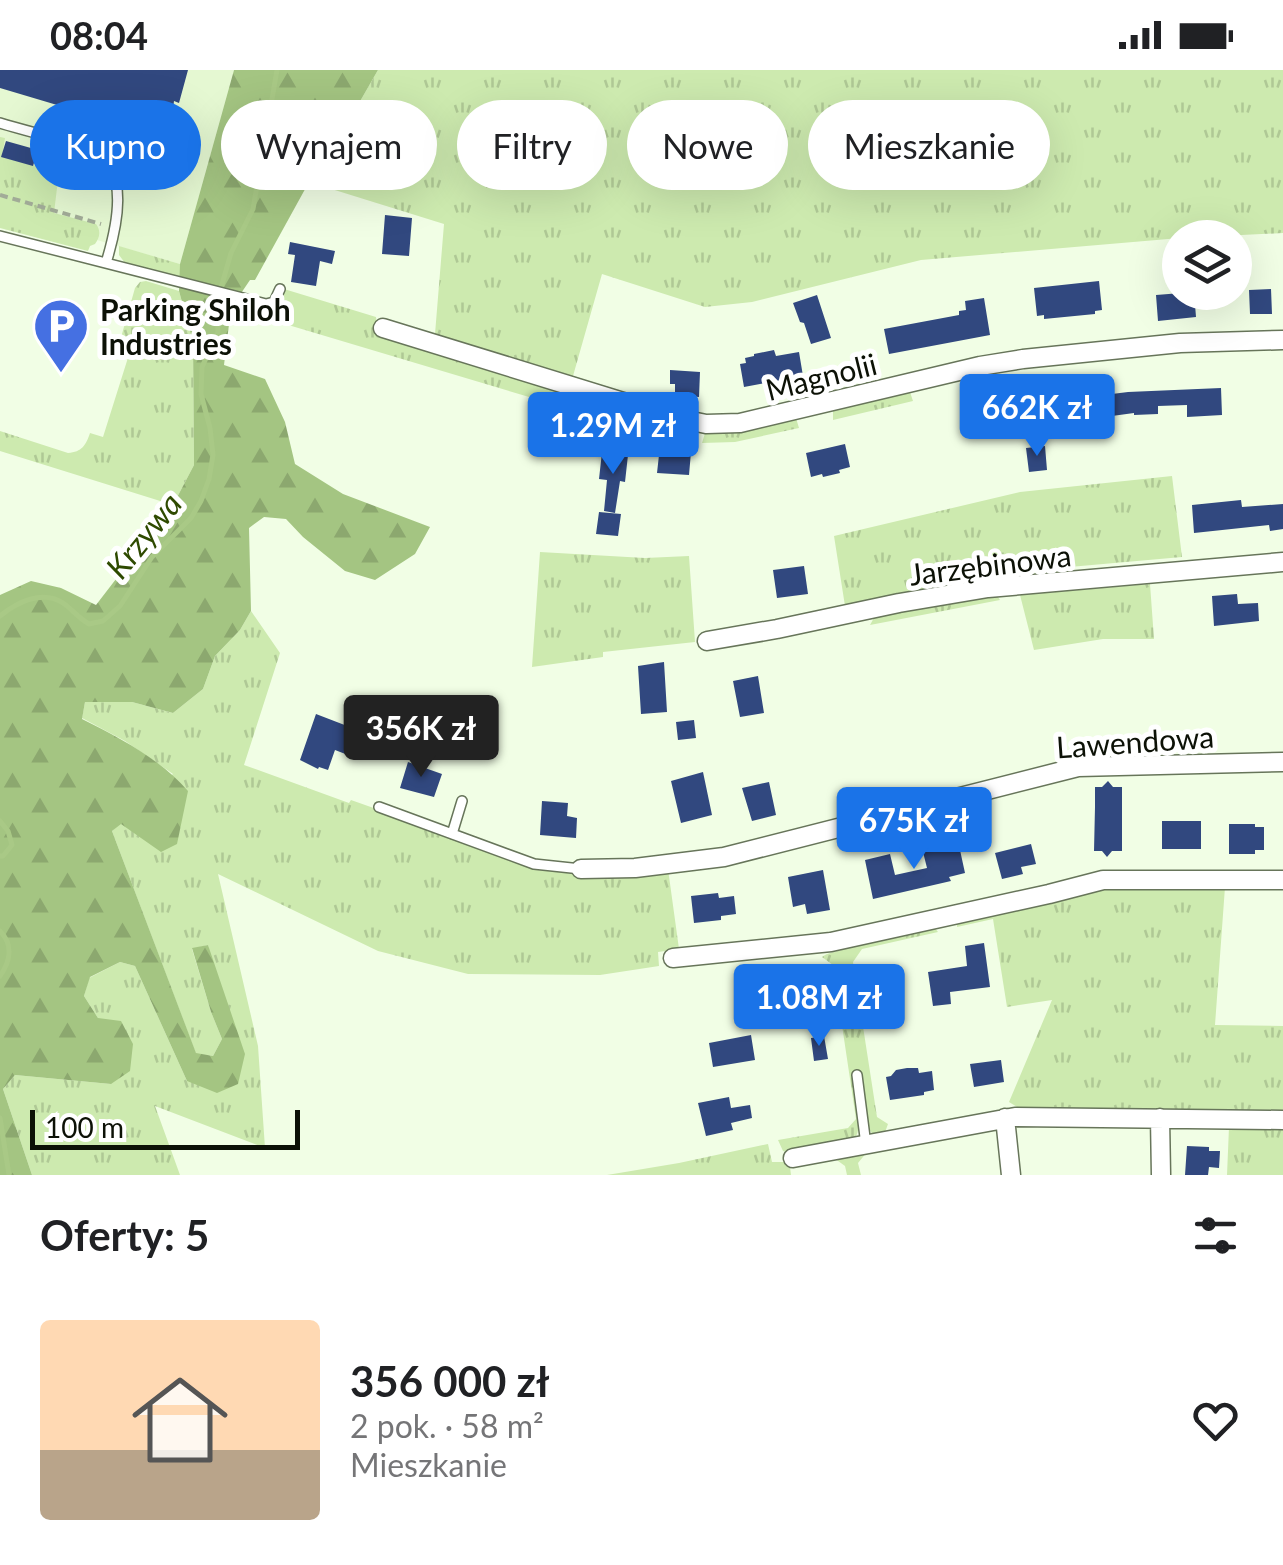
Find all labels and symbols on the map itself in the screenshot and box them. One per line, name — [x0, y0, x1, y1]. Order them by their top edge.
place label: Parking Shiloh Industries — [100, 291, 291, 361]
parking icon: Parking Shiloh Industries — [31, 296, 91, 375]
street label: Magnolii — [762, 345, 880, 407]
pin: 662K zł — [945, 374, 1129, 459]
pin: 1.29M zł — [510, 392, 716, 477]
water label: Krzywa — [97, 484, 189, 586]
street label: Jarzębinowa — [907, 536, 1073, 592]
pin: 356K zł — [329, 695, 513, 780]
street label: Lawendowa — [1055, 718, 1215, 764]
pin: 675K zł — [822, 787, 1006, 872]
pin: 1.08M zł — [716, 964, 922, 1049]
scale bar — [30, 1105, 300, 1150]

